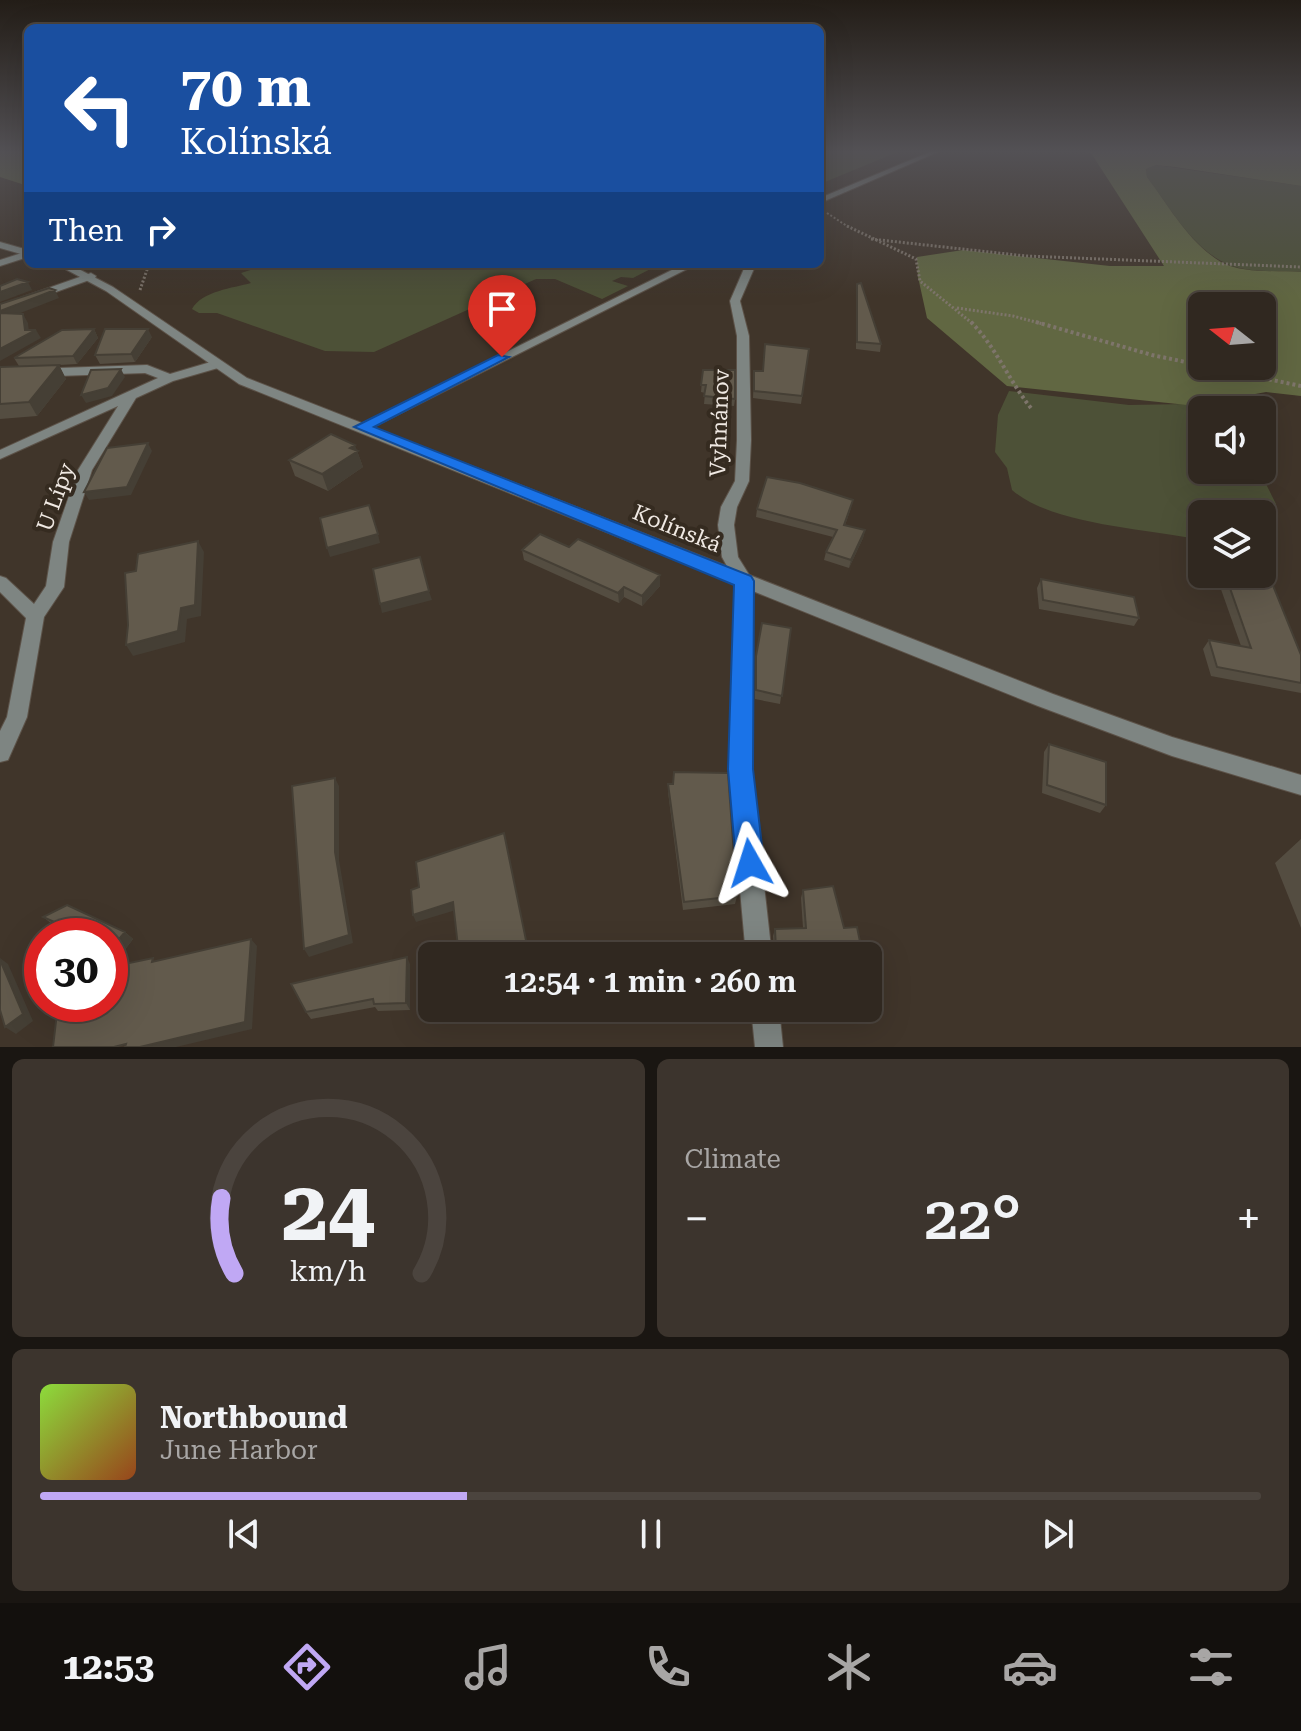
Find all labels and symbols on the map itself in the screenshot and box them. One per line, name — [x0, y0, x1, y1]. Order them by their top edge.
pin — [468, 275, 536, 357]
north arrow — [1188, 292, 1276, 380]
street label: Vyhnánov — [705, 368, 734, 477]
street label: U Lípy — [32, 460, 79, 535]
street label: Kolínská — [629, 500, 725, 557]
position arrow — [708, 821, 792, 905]
speed limit sign: 30 — [24, 918, 128, 1022]

